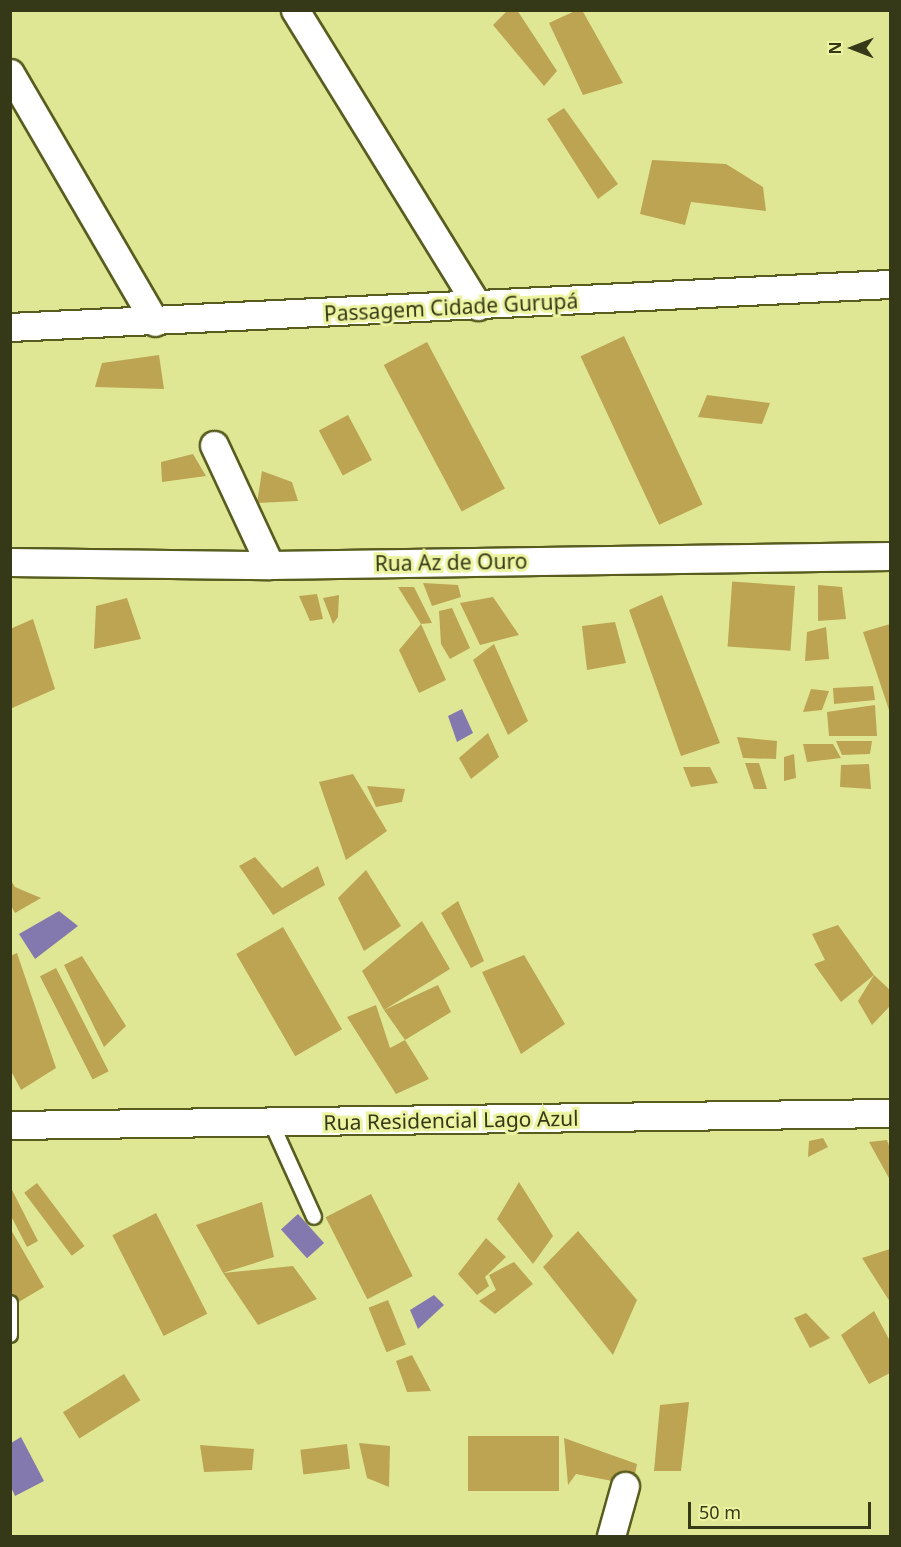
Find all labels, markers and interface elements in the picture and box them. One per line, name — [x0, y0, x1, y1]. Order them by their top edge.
north arrow — [823, 18, 883, 78]
text: N — [824, 42, 846, 55]
street label: Passagem Cidade Gurupá — [323, 288, 579, 326]
street label: Rua Az de Ouro — [374, 548, 528, 576]
street label: Rua Residencial Lago Azul — [323, 1105, 579, 1135]
scale bar — [691, 1490, 874, 1528]
text: 50 m — [699, 1500, 741, 1524]

